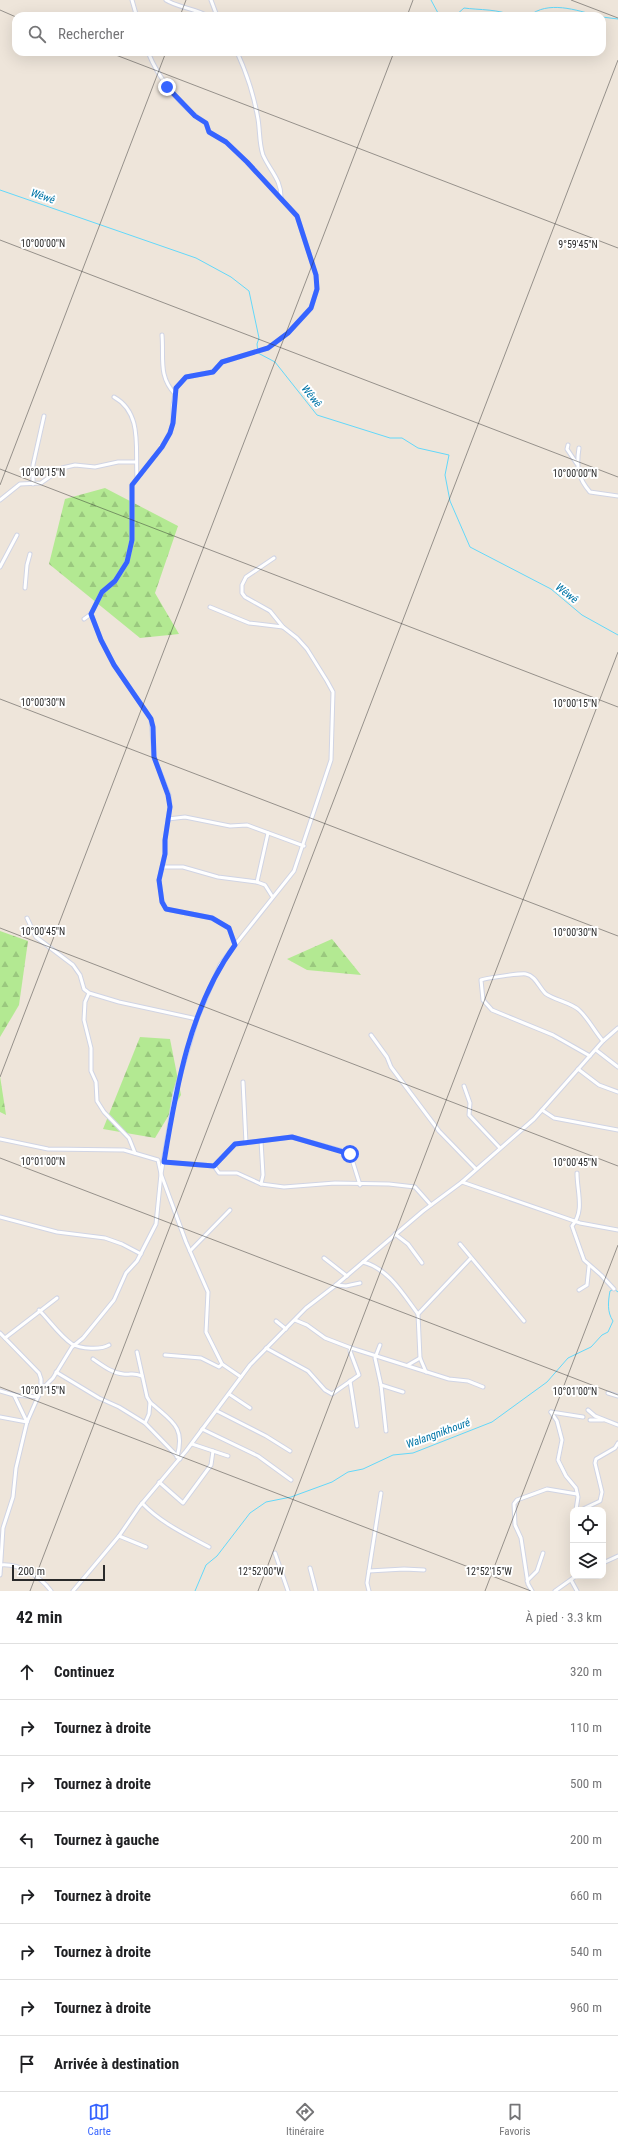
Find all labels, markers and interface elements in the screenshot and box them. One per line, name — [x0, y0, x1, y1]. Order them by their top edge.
search box — [12, 12, 606, 56]
icon: search — [26, 23, 48, 45]
text: Rechercher — [58, 25, 124, 43]
route end — [158, 78, 176, 96]
water label: Wêwê — [29, 186, 57, 207]
text: 10°00'00"N — [21, 238, 65, 249]
text: 9°59'45"N — [558, 239, 598, 250]
water label: Wêwê — [299, 383, 324, 410]
text: 10°00'15"N — [21, 467, 65, 478]
text: 10°00'00"N — [553, 468, 597, 479]
water label: Wêwê — [553, 581, 581, 606]
text: 10°00'30"N — [21, 697, 65, 708]
text: 10°00'15"N — [553, 698, 597, 709]
text: 10°00'45"N — [21, 926, 65, 937]
text: 10°00'30"N — [553, 927, 597, 938]
route start — [341, 1145, 359, 1163]
text: 10°01'00"N — [21, 1156, 65, 1167]
text: 10°00'45"N — [553, 1157, 597, 1168]
text: 10°01'15"N — [21, 1385, 65, 1396]
text: 10°01'00"N — [553, 1386, 597, 1397]
water label: Walangnikhouré — [404, 1416, 473, 1451]
map controls — [570, 1507, 606, 1579]
button: locate — [570, 1507, 606, 1543]
button: layers — [570, 1543, 606, 1579]
scale bar — [12, 1563, 105, 1582]
text: 200 m — [18, 1565, 45, 1578]
text: 12°52'00"W — [238, 1566, 284, 1577]
text: 12°52'15"W — [466, 1566, 512, 1577]
text: 42 min — [16, 1607, 62, 1627]
text: À pied · 3.3 km — [526, 1610, 602, 1625]
icon: ahead — [16, 1661, 38, 1683]
text: Continuez — [54, 1663, 115, 1681]
text: 320 m — [570, 1664, 602, 1679]
icon: right — [16, 1717, 38, 1739]
text: Tournez à droite — [54, 1719, 151, 1737]
text: 110 m — [570, 1720, 602, 1735]
icon: right — [16, 1773, 38, 1795]
text: Tournez à droite — [54, 1775, 151, 1793]
text: 500 m — [570, 1776, 602, 1791]
icon: left — [16, 1829, 38, 1851]
text: Tournez à gauche — [54, 1831, 159, 1849]
text: 200 m — [570, 1832, 602, 1847]
icon: right — [16, 1885, 38, 1907]
text: Tournez à droite — [54, 1887, 151, 1905]
text: 660 m — [570, 1888, 602, 1903]
icon: right — [16, 1941, 38, 1963]
text: Tournez à droite — [54, 1943, 151, 1961]
text: 540 m — [570, 1944, 602, 1959]
icon: right — [16, 1997, 38, 2019]
text: Tournez à droite — [54, 1999, 151, 2017]
text: 960 m — [570, 2000, 602, 2015]
icon: arrive — [16, 2053, 38, 2075]
text: Arrivée à destination — [54, 2055, 179, 2073]
tab: Carte — [87, 2101, 111, 2138]
tab: Itinéraire — [286, 2101, 324, 2138]
tab: Favoris — [499, 2101, 531, 2138]

